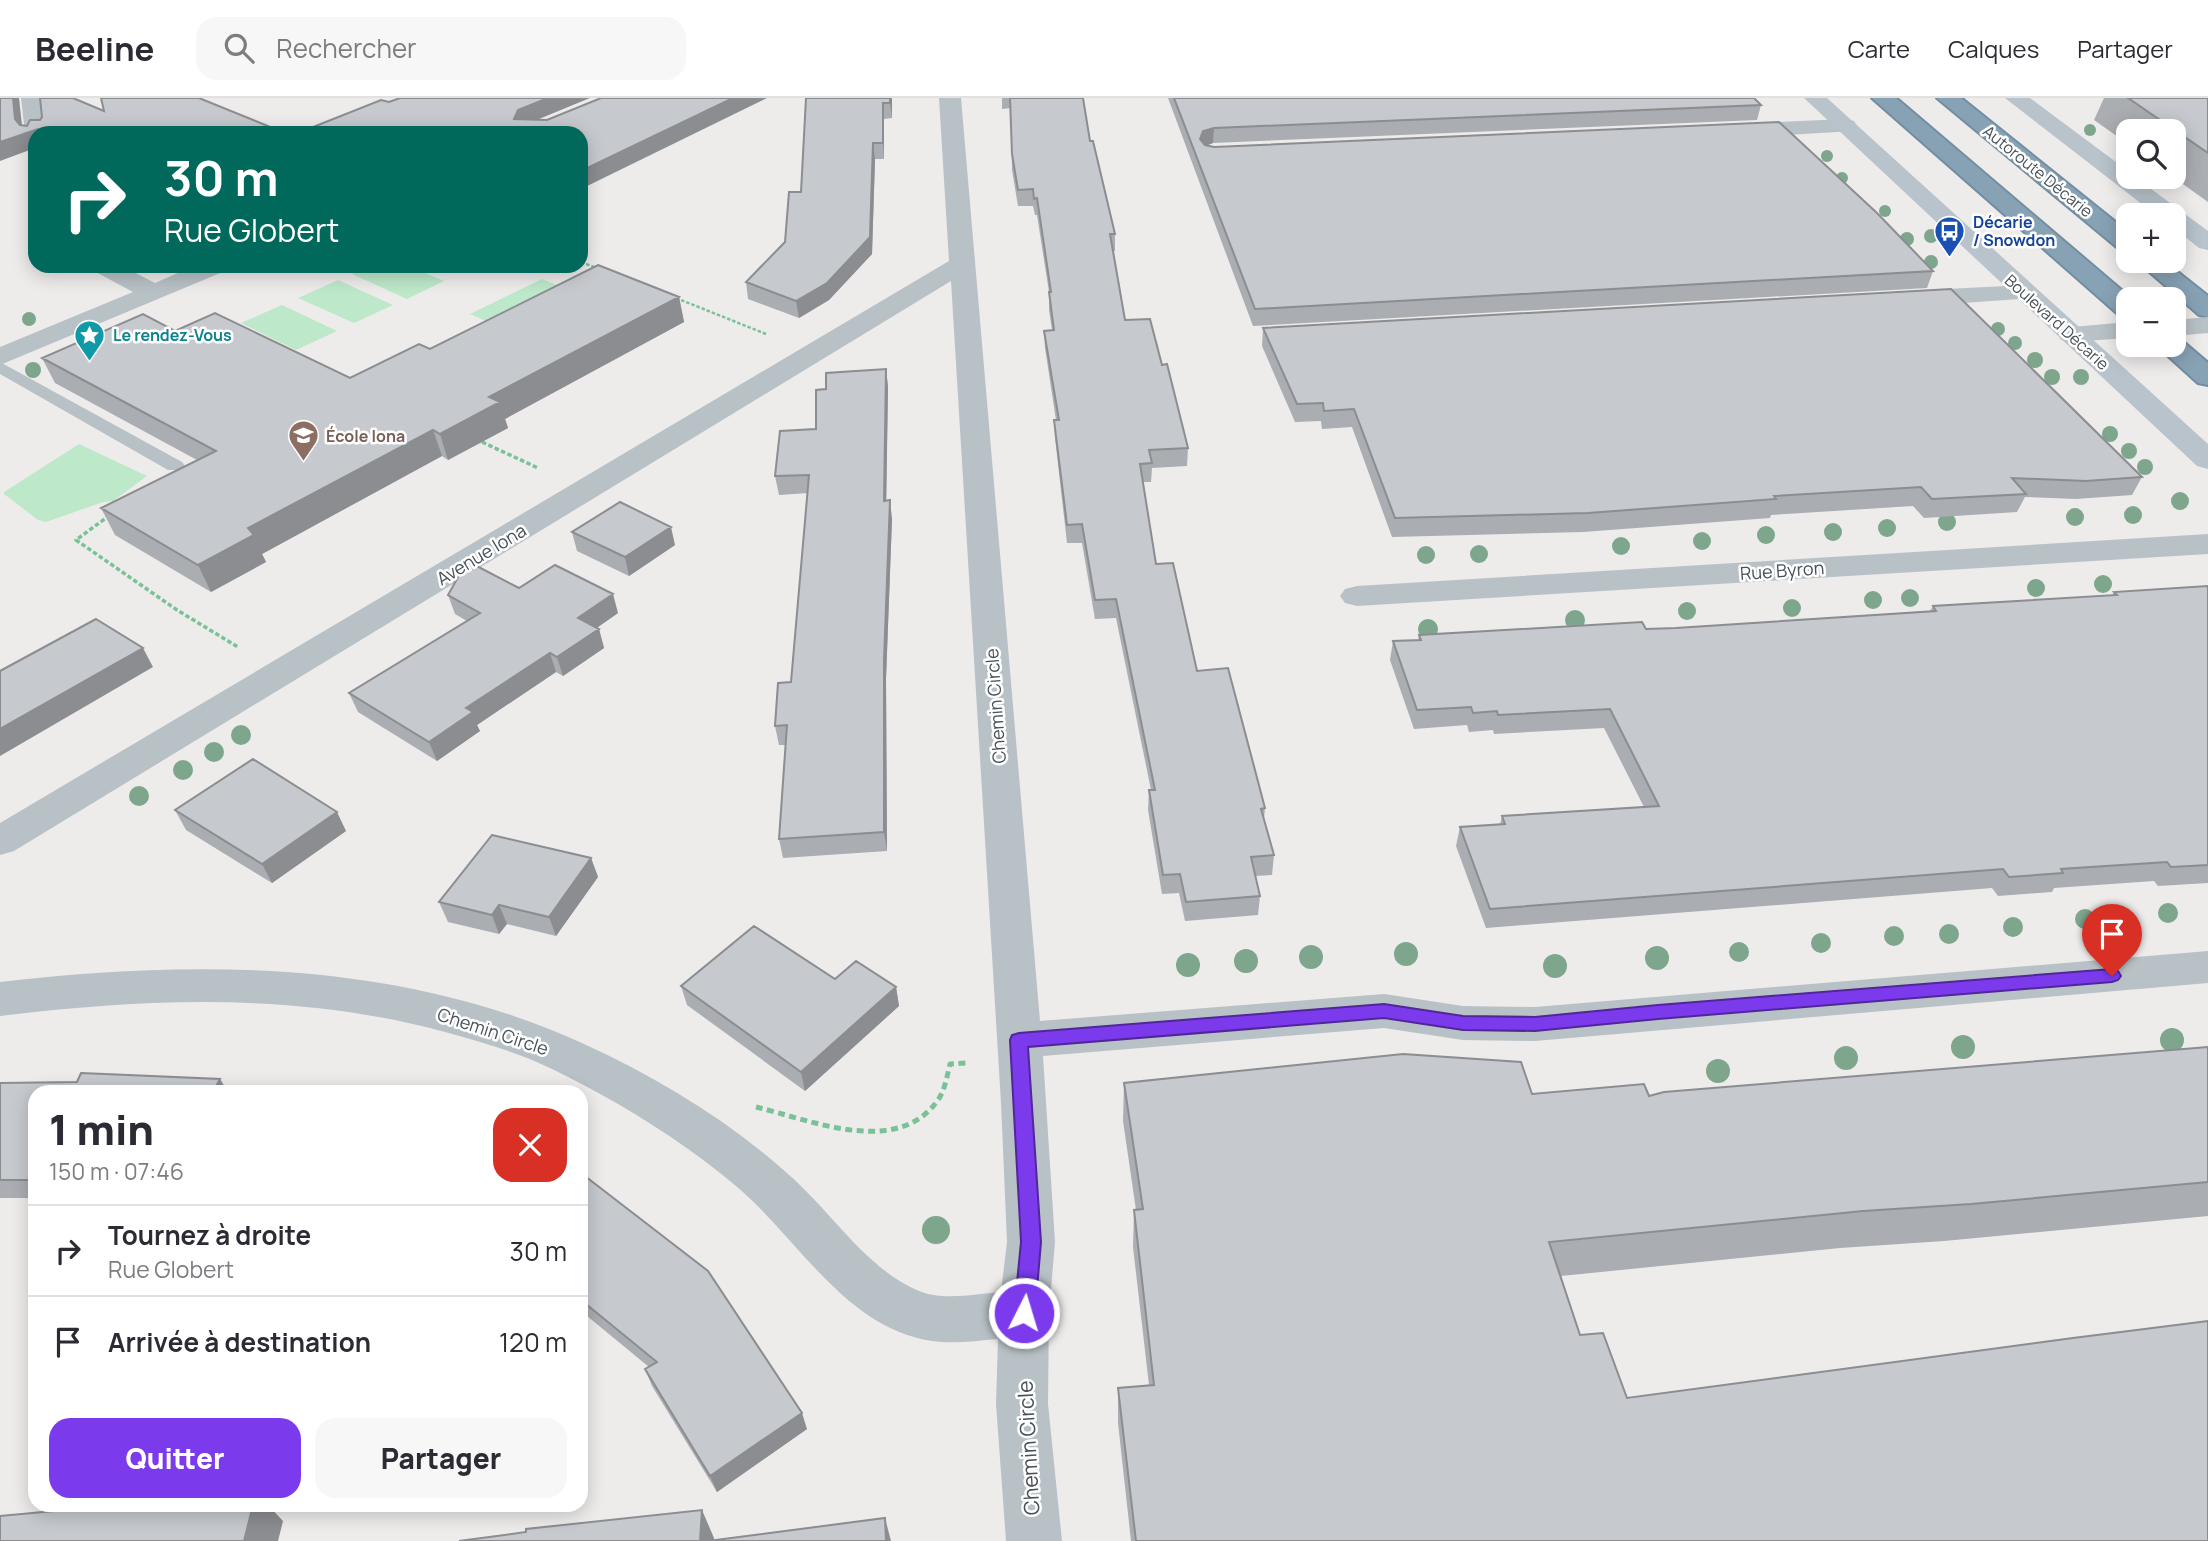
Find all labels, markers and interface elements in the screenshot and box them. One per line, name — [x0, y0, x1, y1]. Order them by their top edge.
search box — [196, 17, 686, 80]
text: Beeline — [35, 26, 154, 71]
icon: search — [220, 29, 258, 67]
text: Rechercher — [276, 30, 416, 66]
text: Carte — [1848, 32, 1910, 65]
text: Calques — [1948, 32, 2039, 65]
text: Partager — [2077, 32, 2173, 65]
map controls — [2116, 119, 2186, 357]
button: search — [2116, 119, 2186, 189]
street label: Autoroute Décarie — [1979, 120, 2097, 222]
text: 30 m — [164, 144, 279, 211]
icon: right — [49, 154, 140, 245]
button: + — [2116, 203, 2186, 273]
text: Rue Globert — [164, 208, 339, 252]
place label: Décarie / Snowdon — [1973, 211, 2055, 251]
bus stop icon: Décarie / Snowdon — [1933, 214, 1967, 258]
street label: Boulevard Décarie — [2000, 269, 2114, 375]
button: − — [2116, 287, 2186, 357]
place icon: Le rendez-Vous — [73, 318, 107, 362]
place label: Le rendez-Vous — [113, 324, 232, 346]
school or university icon: École Iona — [286, 419, 320, 463]
place label: École Iona — [326, 425, 405, 447]
street label: Avenue Iona — [432, 518, 530, 590]
street label: Rue Byron — [1739, 555, 1825, 585]
street label: Chemin Circle — [979, 648, 1011, 764]
pin — [2082, 904, 2142, 976]
icon: arrive — [2093, 915, 2131, 953]
street label: Chemin Circle — [434, 1002, 552, 1060]
text: 1 min — [49, 1100, 154, 1158]
button: close — [493, 1108, 567, 1182]
text: 150 m · 07:46 — [49, 1155, 184, 1187]
text: Tournez à droite — [108, 1217, 311, 1253]
icon: right — [49, 1232, 87, 1270]
text: 30 m — [510, 1233, 567, 1269]
text: Rue Globert — [108, 1253, 234, 1285]
position arrow — [987, 1276, 1061, 1350]
icon: arrive — [49, 1323, 87, 1361]
text: Arrivée à destination — [108, 1324, 371, 1360]
text: 120 m — [499, 1324, 567, 1360]
street label: Chemin Circle — [1010, 1380, 1046, 1516]
button: Quitter — [49, 1418, 301, 1498]
button: Partager — [315, 1418, 567, 1498]

